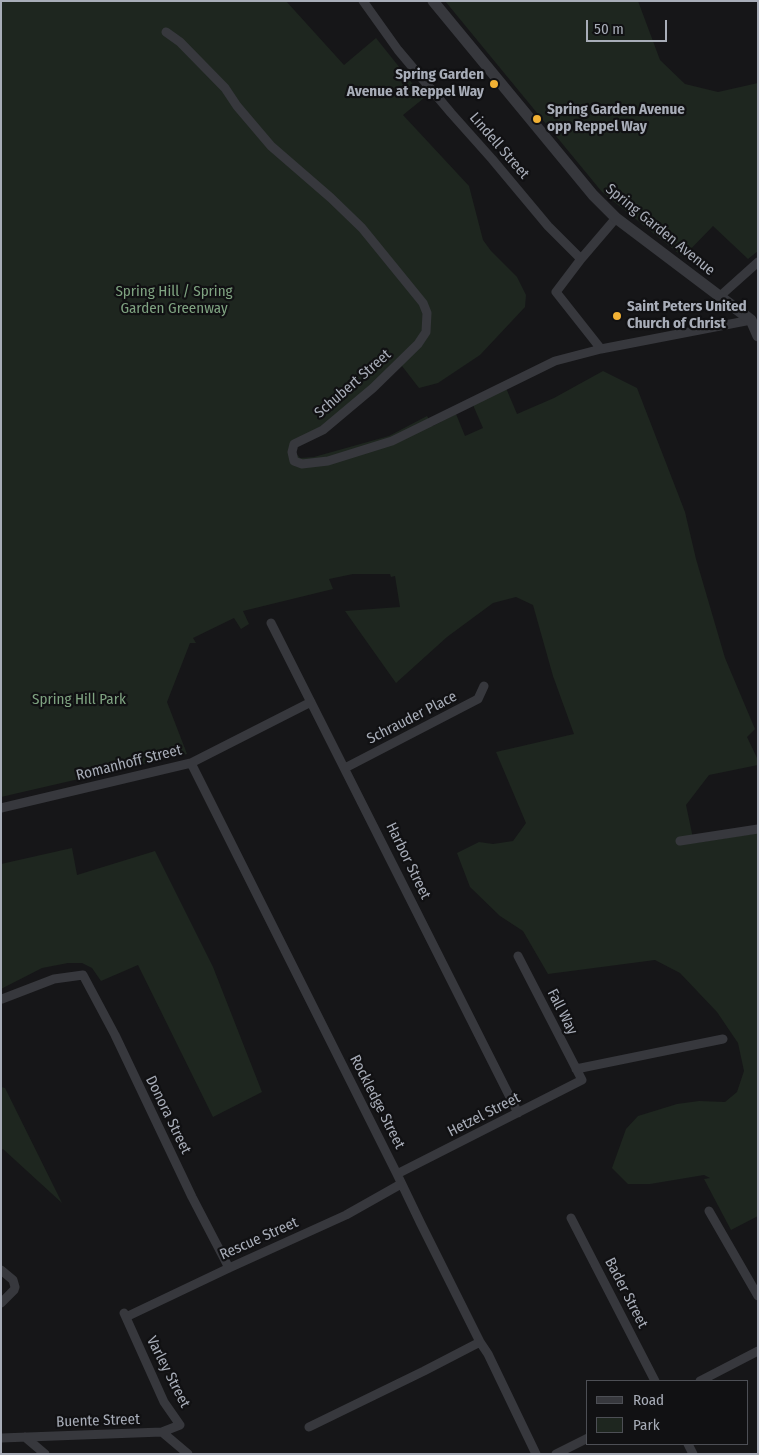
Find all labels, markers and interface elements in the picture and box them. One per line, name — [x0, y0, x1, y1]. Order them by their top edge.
scale bar — [589, 10, 670, 42]
text: 50 m — [594, 20, 624, 38]
place label: Spring Garden Avenue at Reppel Way — [347, 66, 484, 101]
marker: Spring Garden Avenue at Reppel Way — [488, 78, 500, 90]
place label: Spring Garden Avenue opp Reppel Way — [547, 101, 685, 136]
street label: Lindell Street — [465, 109, 533, 183]
marker: Spring Garden Avenue opp Reppel Way — [531, 113, 543, 125]
street label: Spring Garden Avenue — [602, 180, 718, 280]
park label: Spring Hill / Spring Garden Greenway — [115, 283, 233, 318]
place label: Saint Peters United Church of Christ — [627, 298, 747, 333]
marker: Saint Peters United Church of Christ — [611, 310, 623, 322]
street label: Schubert Street — [311, 346, 395, 422]
street label: Schrauder Place — [364, 688, 460, 748]
park label: Spring Hill Park — [32, 691, 126, 709]
street label: Romanhoff Street — [74, 741, 184, 785]
street label: Harbor Street — [382, 820, 434, 902]
street label: Fall Way — [543, 986, 581, 1038]
street label: Rockledge Street — [346, 1052, 408, 1152]
street label: Donora Street — [141, 1073, 195, 1157]
street label: Hetzel Street — [445, 1089, 523, 1141]
street label: Rescue Street — [217, 1214, 301, 1264]
street label: Bader Street — [601, 1255, 651, 1331]
street label: Varley Street — [142, 1333, 194, 1411]
legend — [586, 1380, 749, 1445]
text: Road — [633, 1391, 664, 1409]
street label: Buente Street — [56, 1411, 140, 1431]
text: Park — [633, 1416, 660, 1434]

